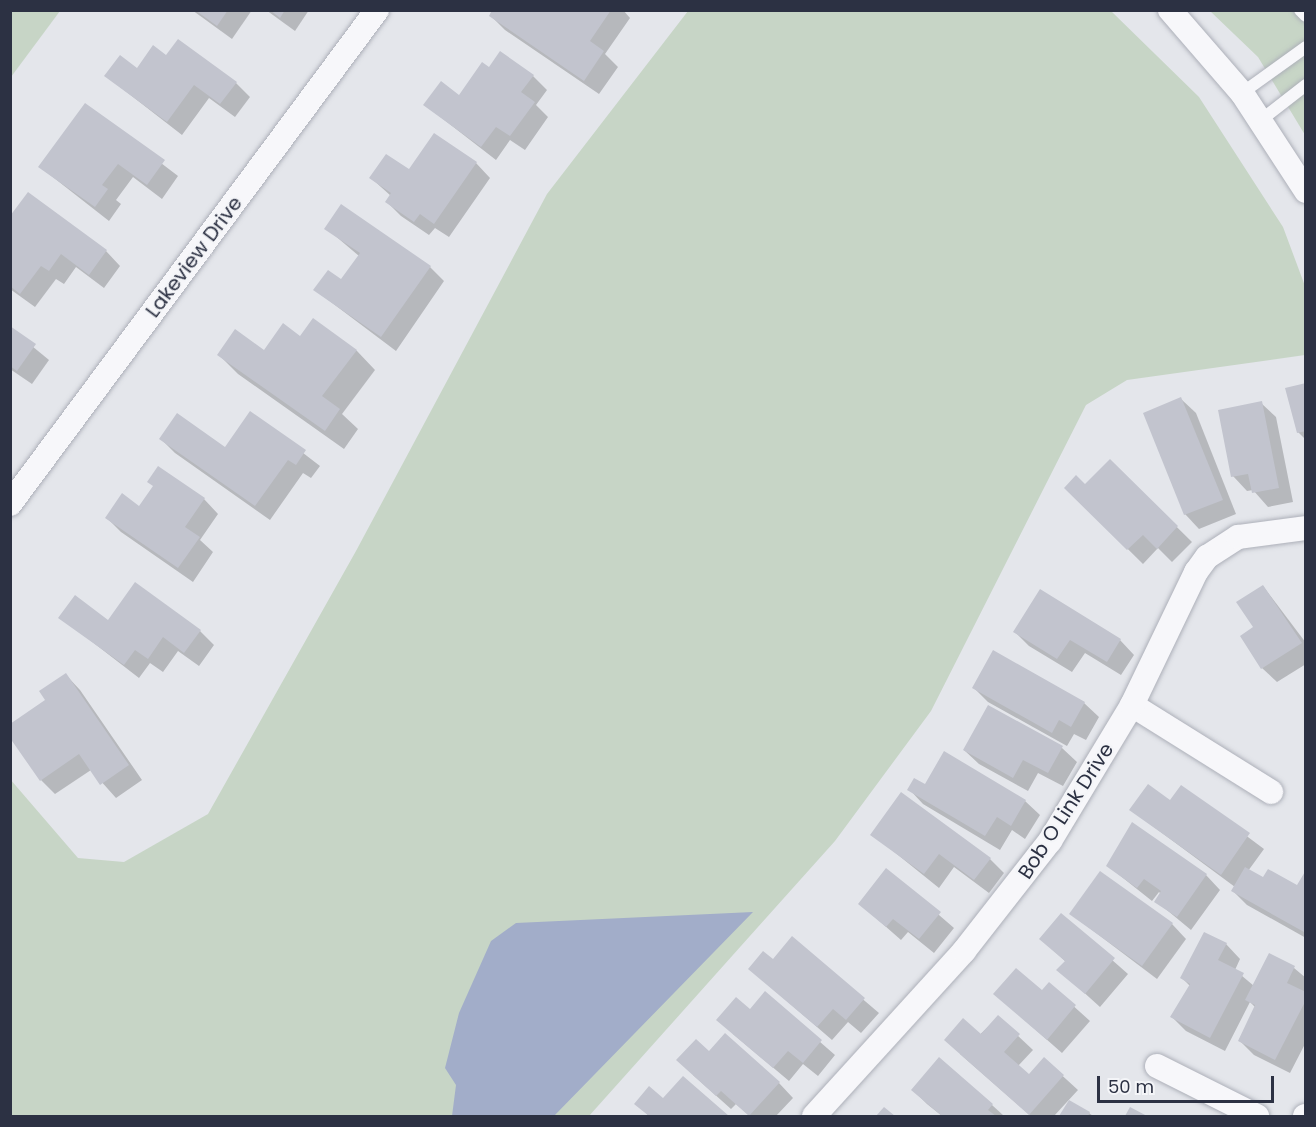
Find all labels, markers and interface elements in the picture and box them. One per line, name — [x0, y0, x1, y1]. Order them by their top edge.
street label: Lakeview Drive — [141, 192, 247, 322]
street label: Bob O Link Drive — [1013, 739, 1119, 883]
scale bar — [1100, 1064, 1277, 1102]
text: 50 m — [1108, 1074, 1154, 1099]

